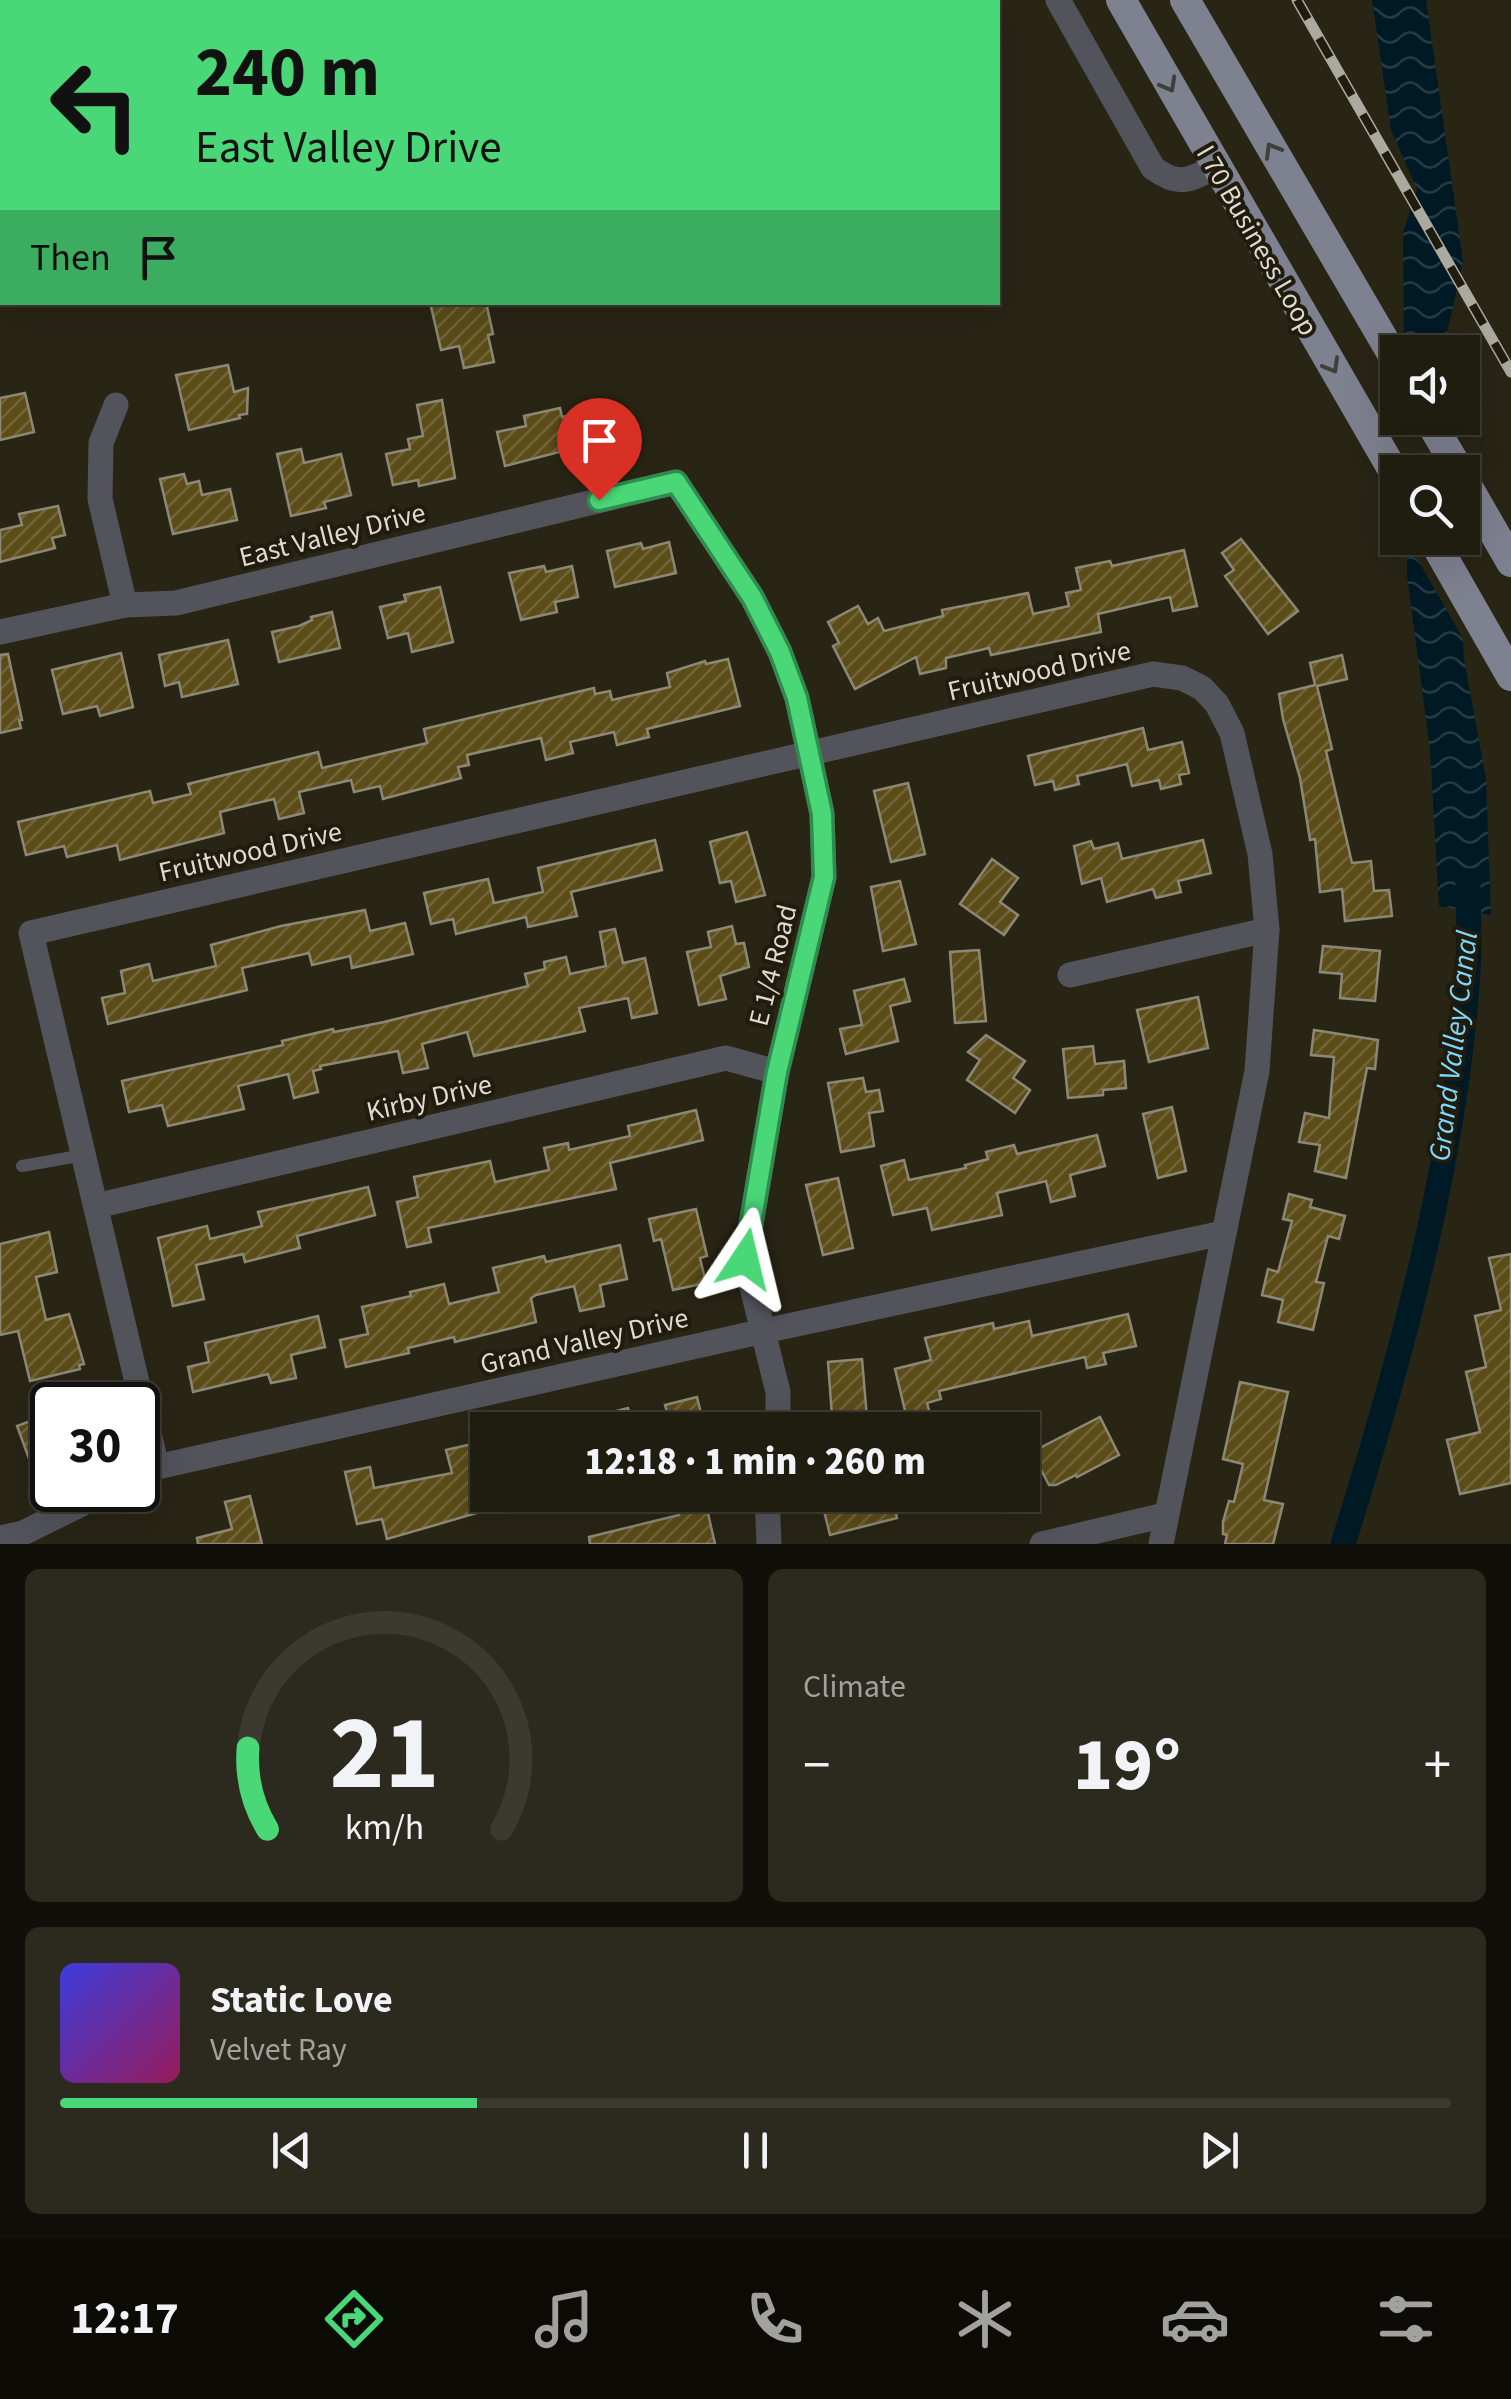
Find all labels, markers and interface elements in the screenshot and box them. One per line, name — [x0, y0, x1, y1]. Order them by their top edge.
text: 240 m — [195, 23, 380, 123]
icon: left — [30, 40, 160, 170]
one-way arrow — [1157, 74, 1177, 92]
text: East Valley Drive — [195, 116, 501, 180]
street label: I 70 Business Loop — [1186, 138, 1328, 343]
one-way arrow — [1264, 143, 1284, 161]
icon: arrive — [131, 230, 186, 285]
text: Then — [30, 231, 111, 285]
map controls — [1380, 335, 1480, 555]
button: sound — [1380, 335, 1480, 435]
one-way arrow — [1320, 356, 1339, 374]
pin — [557, 398, 642, 501]
icon: arrive — [572, 413, 627, 468]
button: search — [1380, 455, 1480, 555]
street label: East Valley Drive — [235, 492, 430, 577]
street label: Fruitwood Drive — [944, 630, 1135, 711]
street label: Fruitwood Drive — [155, 811, 346, 892]
street label: E 1/4 Road — [739, 900, 807, 1030]
water label: Grand Valley Canal — [1418, 928, 1489, 1164]
street label: Kirby Drive — [363, 1064, 496, 1132]
position arrow — [693, 1207, 797, 1311]
street label: Grand Valley Drive — [476, 1298, 692, 1384]
speed limit sign: 30 — [30, 1382, 160, 1512]
text: 12:18 · 1 min · 260 m — [584, 1435, 926, 1489]
text: Climate — [803, 1664, 906, 1710]
text: 21 — [329, 1681, 439, 1829]
text: 19° — [1073, 1712, 1181, 1819]
text: − — [803, 1727, 830, 1805]
text: + — [1424, 1727, 1451, 1805]
text: km/h — [344, 1802, 424, 1853]
text: Static Love — [210, 1973, 393, 2027]
text: Velvet Ray — [210, 2027, 347, 2073]
icon: previous — [264, 2123, 319, 2178]
icon: pause — [728, 2123, 783, 2178]
icon: next — [1192, 2123, 1247, 2178]
icon: directions — [319, 2284, 389, 2354]
icon: music — [529, 2284, 599, 2354]
icon: phone — [740, 2284, 810, 2354]
icon: climate — [950, 2284, 1020, 2354]
icon: car — [1160, 2284, 1230, 2354]
icon: filters — [1371, 2284, 1441, 2354]
text: 12:17 — [70, 2287, 179, 2351]

